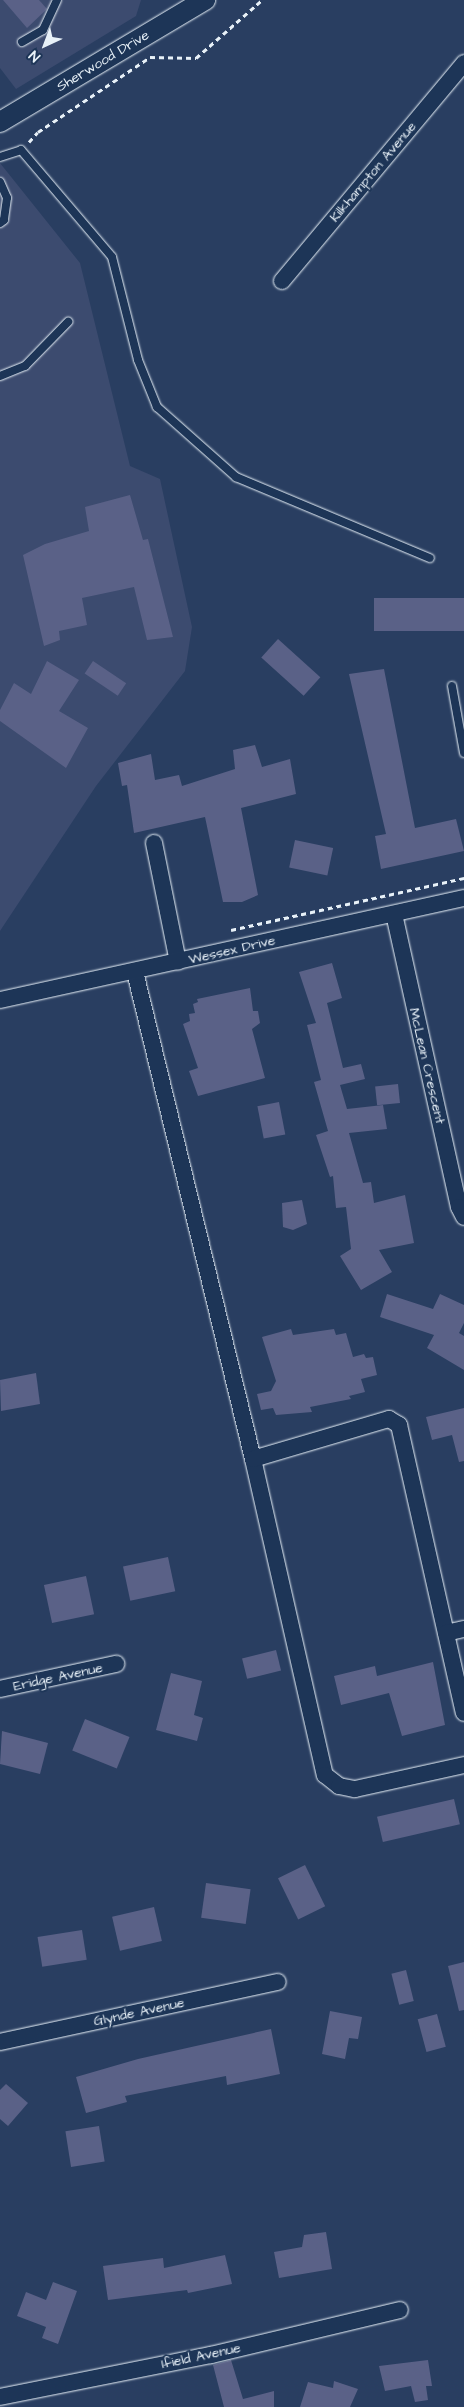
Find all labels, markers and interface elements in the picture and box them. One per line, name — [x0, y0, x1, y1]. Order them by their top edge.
north arrow — [20, 20, 70, 70]
street label: Sherwood Drive — [54, 27, 152, 95]
text: N — [25, 46, 45, 66]
street label: Kilkhampton Avenue — [326, 118, 420, 226]
street label: Wessex Drive — [187, 932, 277, 968]
street label: McLean Crescent — [405, 1006, 449, 1126]
street label: Eridge Avenue — [12, 1659, 104, 1695]
street label: Glynde Avenue — [92, 1994, 186, 2030]
street label: Ifield Avenue — [160, 2339, 242, 2373]

